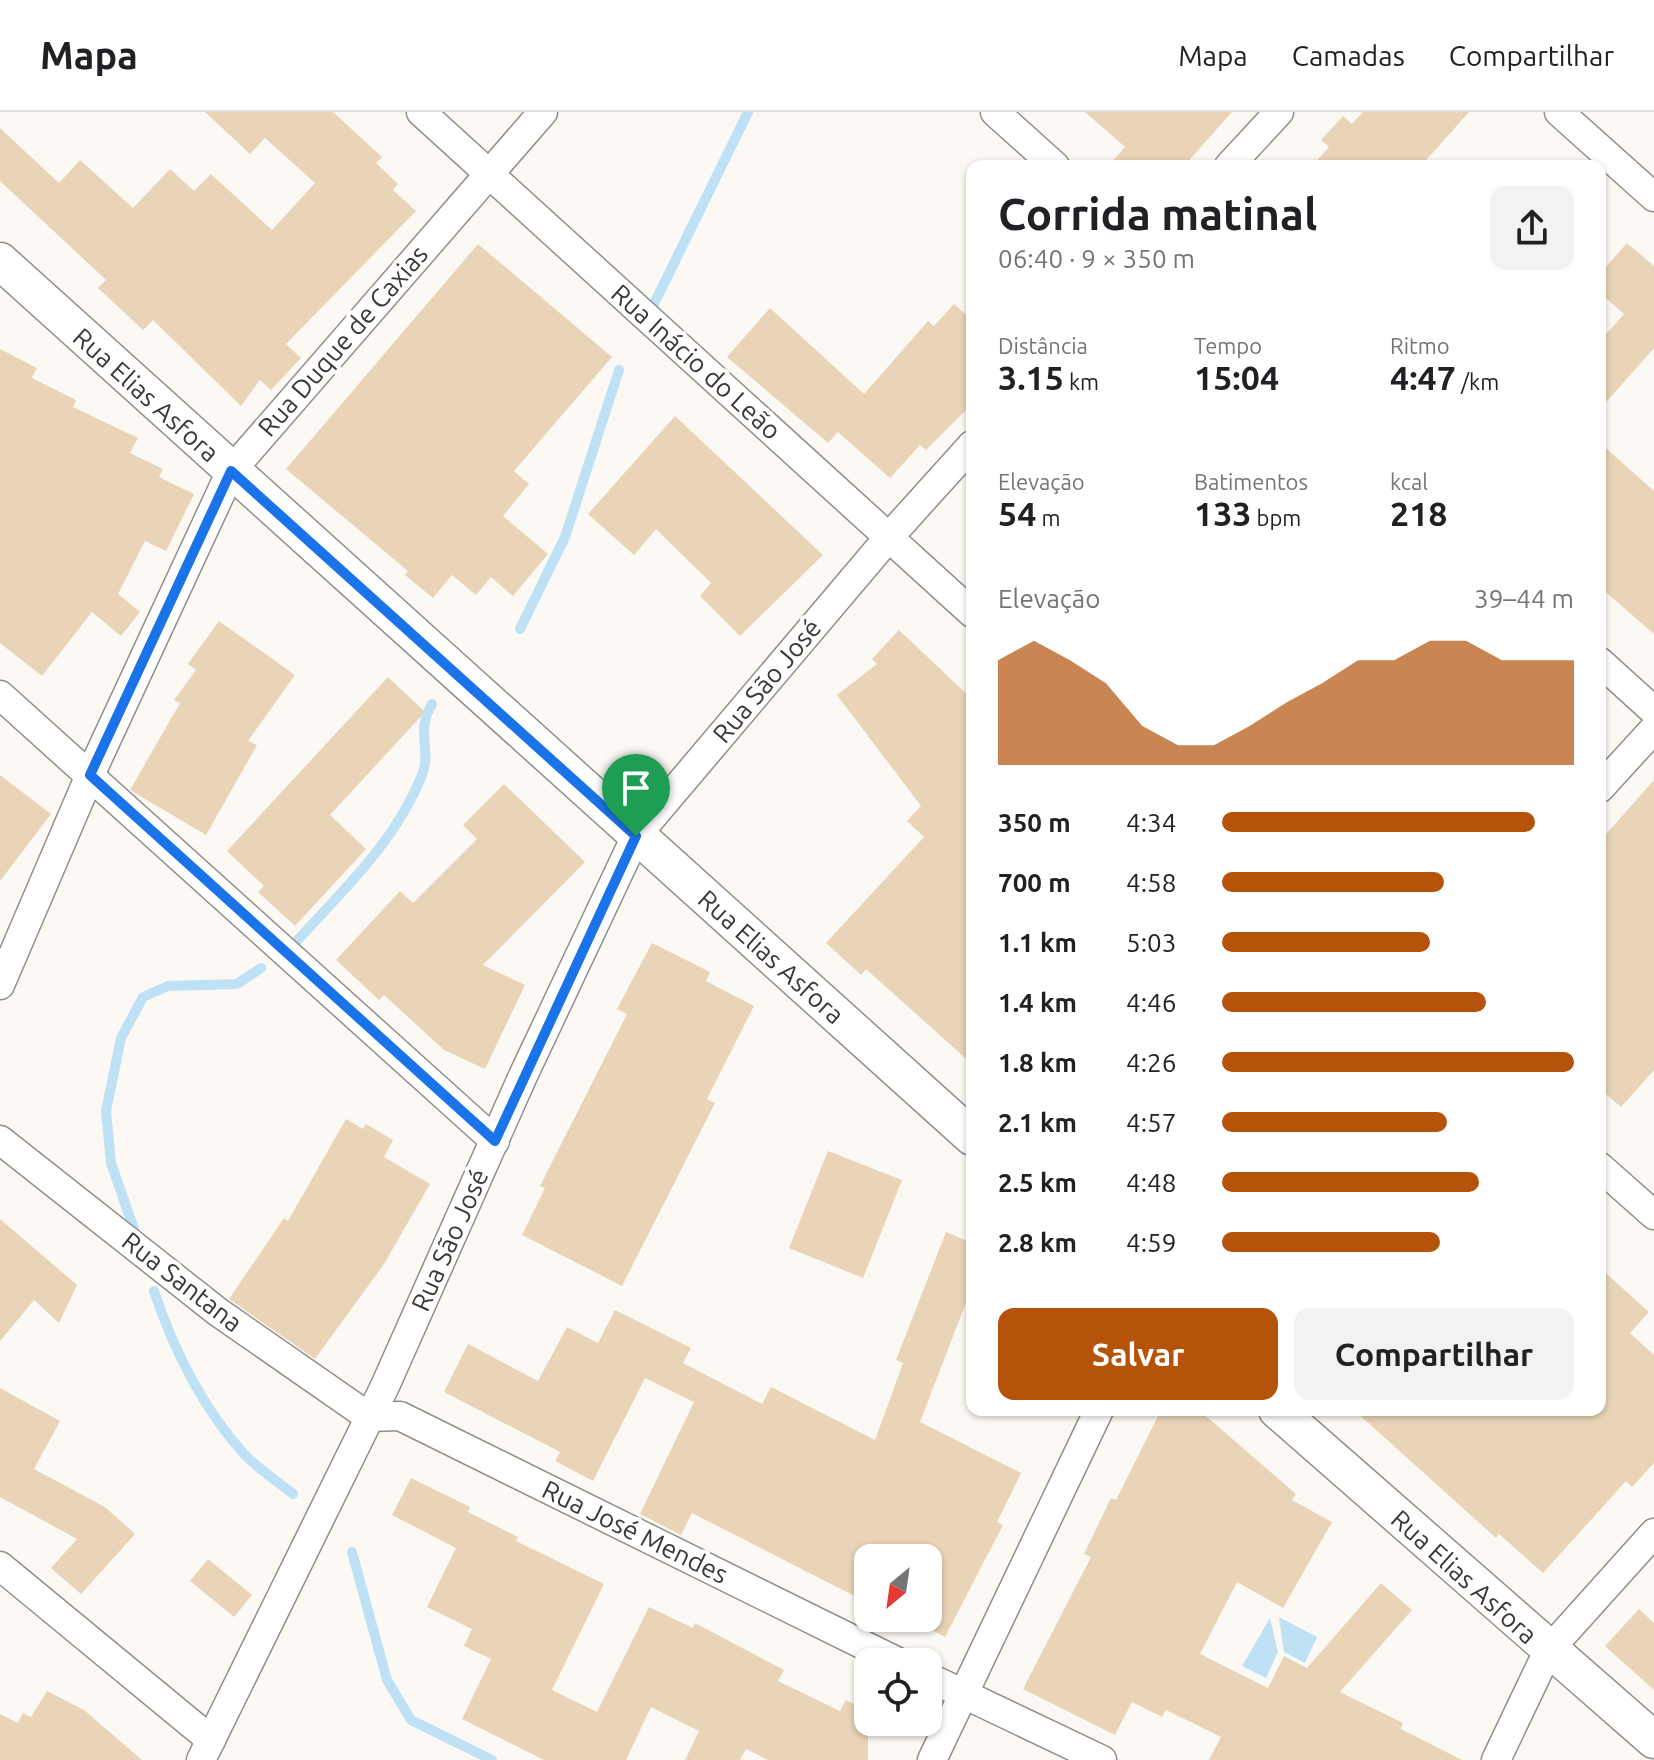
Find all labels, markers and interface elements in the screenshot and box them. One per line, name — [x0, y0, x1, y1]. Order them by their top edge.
text: Mapa — [40, 34, 138, 76]
text: Mapa — [1178, 40, 1248, 71]
text: Camadas — [1292, 40, 1405, 71]
text: Compartilhar — [1449, 40, 1614, 71]
button: share — [1490, 186, 1574, 270]
text: Corrida matinal — [998, 189, 1317, 238]
street label: Rua Duque de Caxias — [252, 240, 433, 442]
text: 06:40 · 9 × 350 m — [998, 244, 1195, 273]
street label: Rua Inácio do Leão — [606, 278, 787, 445]
street label: Rua Elias Asfora — [68, 322, 225, 467]
text: Distância — [998, 333, 1088, 358]
text: Tempo — [1194, 333, 1262, 358]
text: Ritmo — [1390, 333, 1450, 358]
text: 3.15 — [998, 358, 1064, 396]
text: 15:04 — [1194, 358, 1279, 396]
text: 4:47 — [1390, 358, 1456, 396]
text: km — [1064, 369, 1099, 394]
text: /km — [1456, 369, 1499, 394]
text: Elevação — [998, 469, 1085, 494]
text: Batimentos — [1194, 469, 1308, 494]
text: kcal — [1390, 469, 1428, 494]
text: 54 — [998, 494, 1036, 532]
text: 133 — [1194, 494, 1252, 532]
text: 218 — [1390, 494, 1448, 532]
text: m — [1036, 505, 1060, 530]
text: bpm — [1252, 505, 1301, 530]
text: Elevação — [998, 584, 1100, 613]
text: 39–44 m — [1474, 584, 1574, 613]
street label: Rua São José — [707, 613, 827, 748]
pin — [602, 754, 670, 836]
icon: arrive — [614, 766, 658, 810]
text: 350 m — [998, 808, 1071, 837]
text: 4:34 — [1126, 808, 1176, 837]
text: 700 m — [998, 868, 1071, 897]
text: 4:58 — [1126, 868, 1176, 897]
street label: Rua Elias Asfora — [693, 884, 850, 1029]
text: 1.1 km — [998, 928, 1077, 957]
text: 5:03 — [1126, 928, 1176, 957]
text: 1.4 km — [998, 988, 1077, 1017]
text: 4:46 — [1126, 988, 1176, 1017]
text: 1.8 km — [998, 1048, 1077, 1077]
text: 4:26 — [1126, 1048, 1176, 1077]
text: 2.1 km — [998, 1108, 1077, 1137]
text: 4:57 — [1126, 1108, 1176, 1137]
street label: Rua São José — [405, 1164, 494, 1315]
text: 2.5 km — [998, 1168, 1077, 1197]
text: 4:48 — [1126, 1168, 1176, 1197]
street label: Rua Santana — [117, 1226, 248, 1337]
text: 2.8 km — [998, 1228, 1077, 1257]
text: 4:59 — [1126, 1228, 1176, 1257]
button: Salvar — [998, 1308, 1278, 1400]
button: Compartilhar — [1294, 1308, 1574, 1400]
street label: Rua José Mendes — [538, 1474, 733, 1589]
street label: Rua Elias Asfora — [1386, 1504, 1543, 1649]
north arrow — [854, 1544, 942, 1632]
map controls — [854, 1544, 942, 1736]
button: locate — [854, 1648, 942, 1736]

